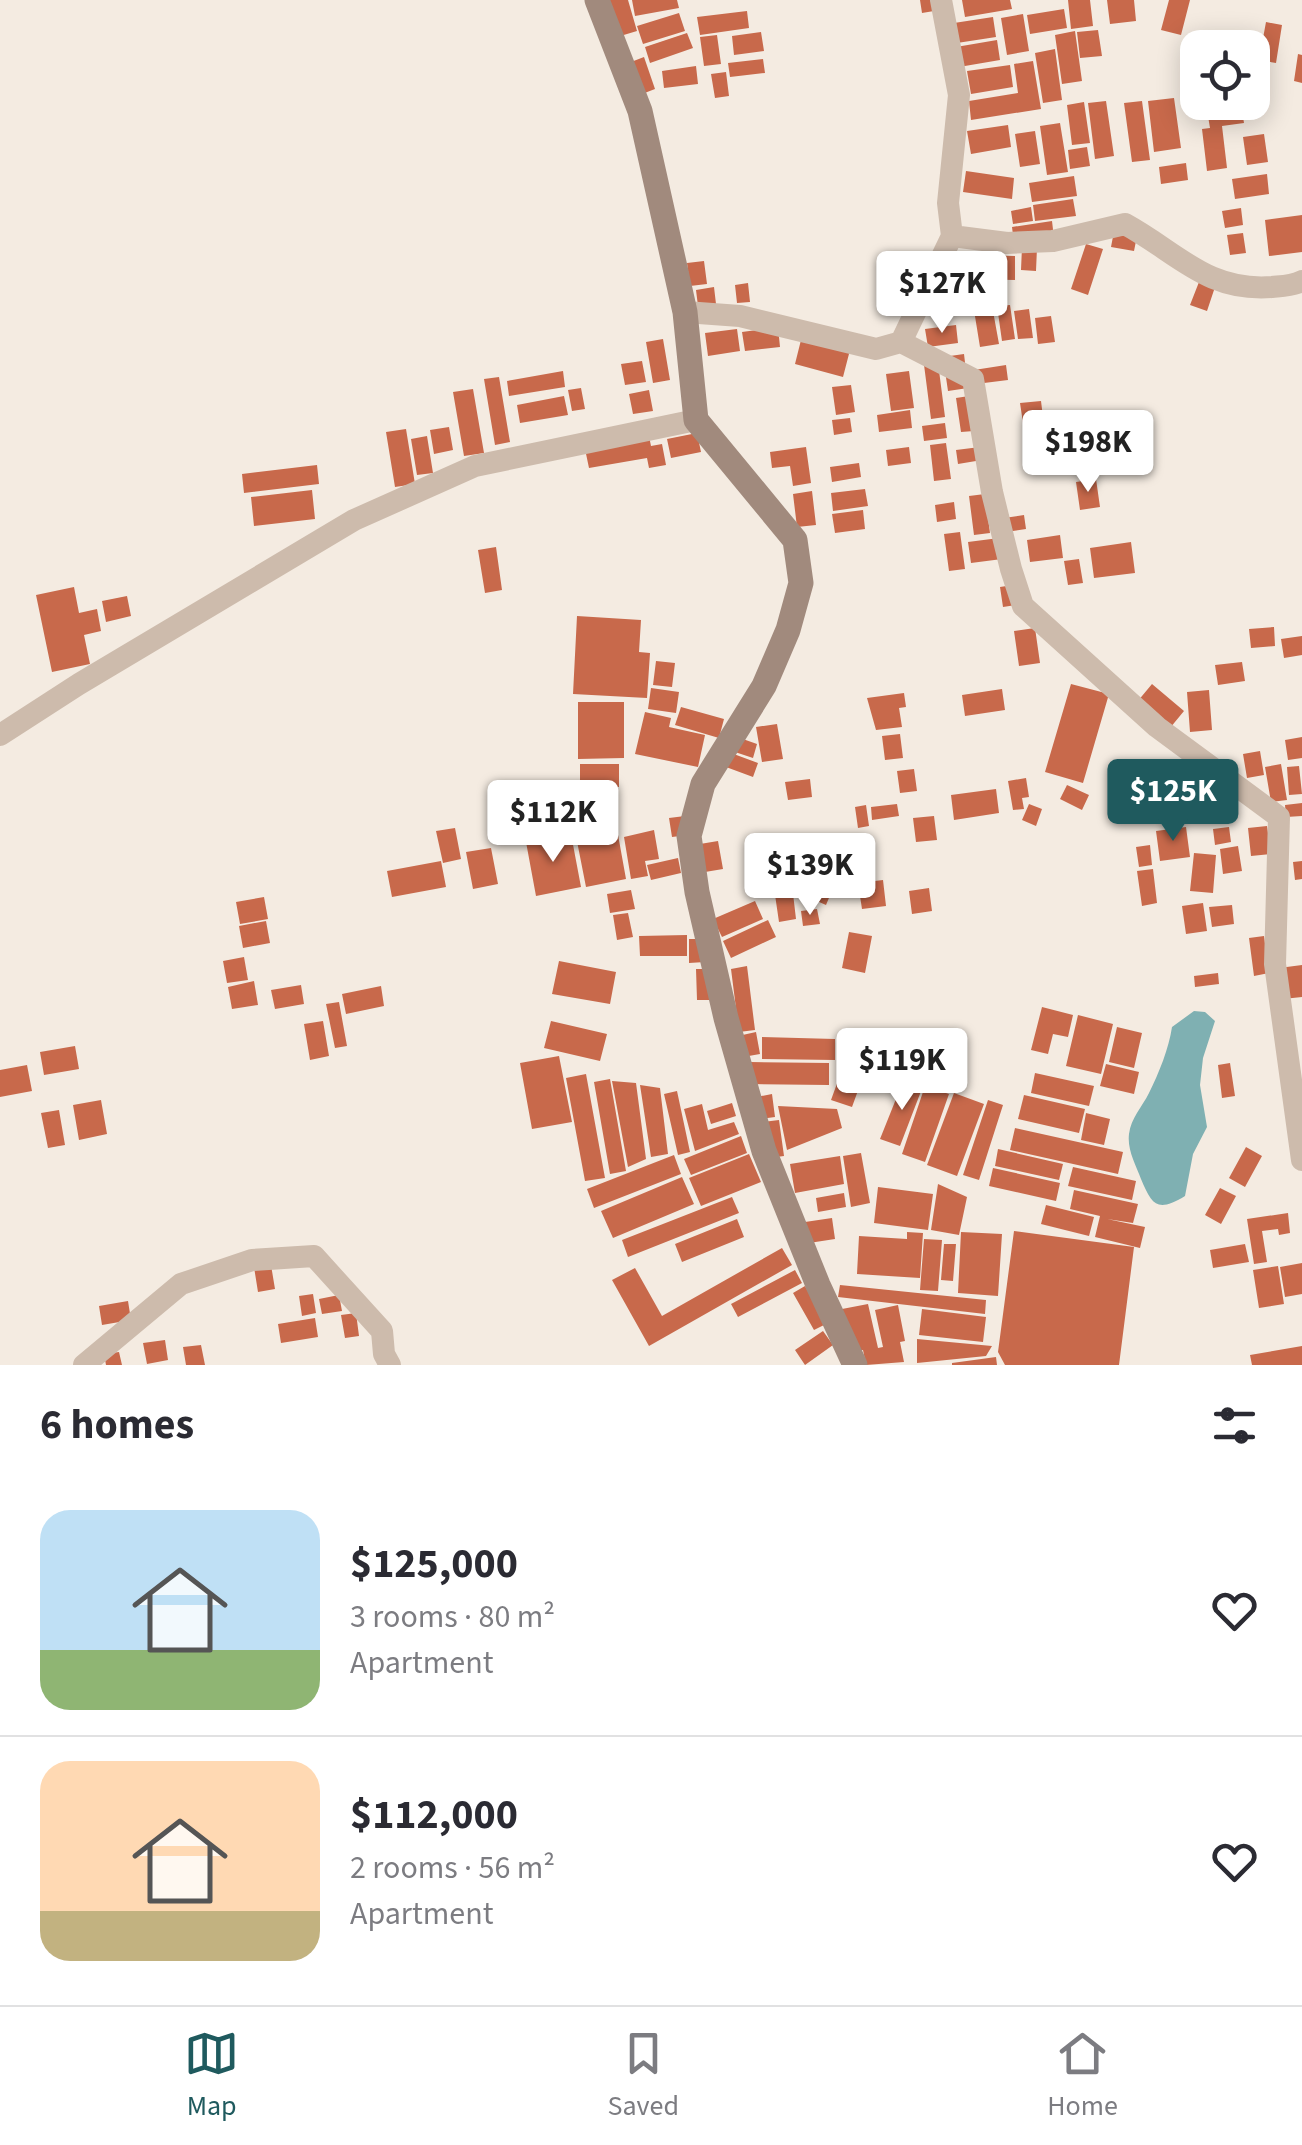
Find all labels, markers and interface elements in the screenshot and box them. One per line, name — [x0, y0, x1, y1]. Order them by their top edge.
map controls — [1180, 30, 1270, 120]
button: locate — [1180, 30, 1270, 120]
pin: $127K — [872, 251, 1012, 336]
text: $127K — [898, 260, 986, 306]
pin: $198K — [1018, 410, 1158, 495]
text: $198K — [1044, 419, 1132, 465]
pin: $125K — [1103, 759, 1243, 844]
text: $125K — [1129, 768, 1217, 814]
pin: $112K — [483, 780, 623, 865]
text: $112K — [509, 789, 597, 835]
pin: $139K — [740, 833, 880, 918]
text: $139K — [766, 842, 854, 888]
pin: $119K — [832, 1028, 972, 1113]
text: $119K — [858, 1037, 946, 1083]
text: 6 homes — [40, 1395, 194, 1455]
icon: filters — [1207, 1398, 1262, 1453]
text: $125,000 — [350, 1534, 518, 1594]
icon: home — [120, 1550, 240, 1670]
icon: heart — [1207, 1583, 1262, 1638]
text: 3 rooms · 80 m² — [350, 1594, 555, 1640]
text: Apartment — [350, 1640, 493, 1686]
text: $112,000 — [350, 1785, 518, 1845]
icon: home — [120, 1801, 240, 1921]
icon: heart — [1207, 1834, 1262, 1889]
text: 2 rooms · 56 m² — [350, 1845, 555, 1891]
text: Apartment — [350, 1891, 493, 1937]
tab: Map — [184, 2026, 239, 2126]
tab: Saved — [607, 2026, 679, 2126]
tab: Home — [1047, 2026, 1118, 2126]

